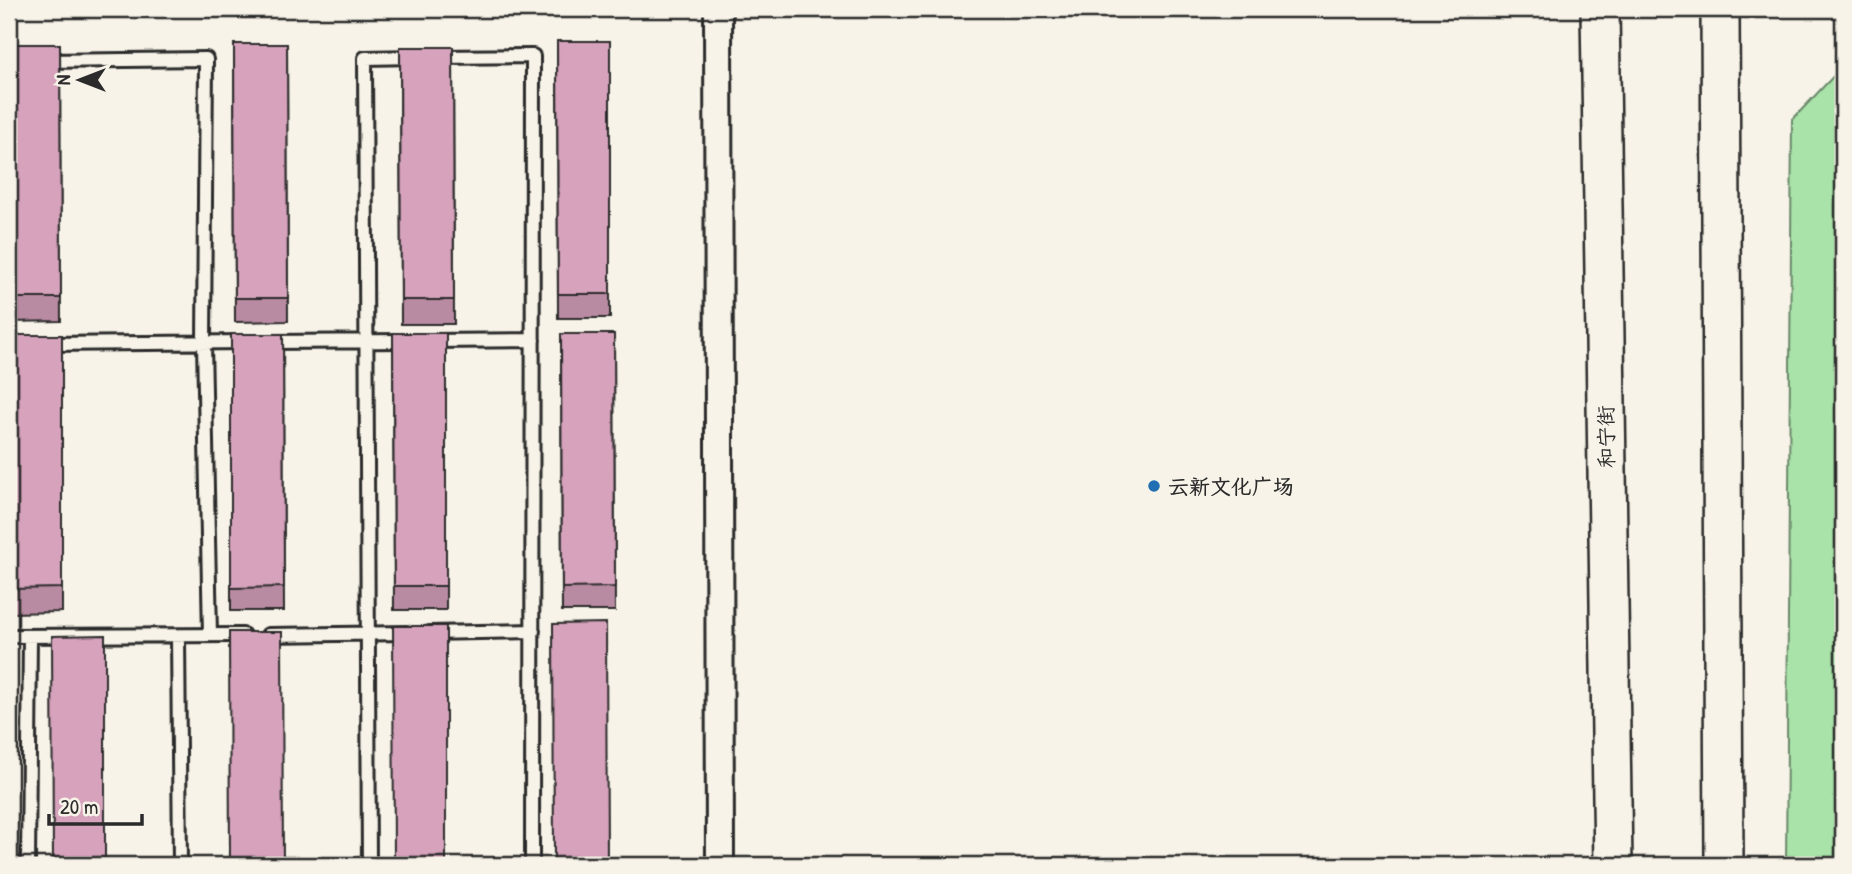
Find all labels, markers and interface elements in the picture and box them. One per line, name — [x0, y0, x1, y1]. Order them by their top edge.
north arrow — [46, 46, 116, 116]
text: N — [50, 75, 76, 85]
street label: 和宁街 — [1591, 405, 1621, 469]
place label: 云新文化广场 — [1168, 472, 1294, 501]
marker: 云新文化广场 — [1146, 478, 1162, 494]
scale bar — [49, 783, 142, 827]
text: 20 m — [60, 792, 98, 821]

